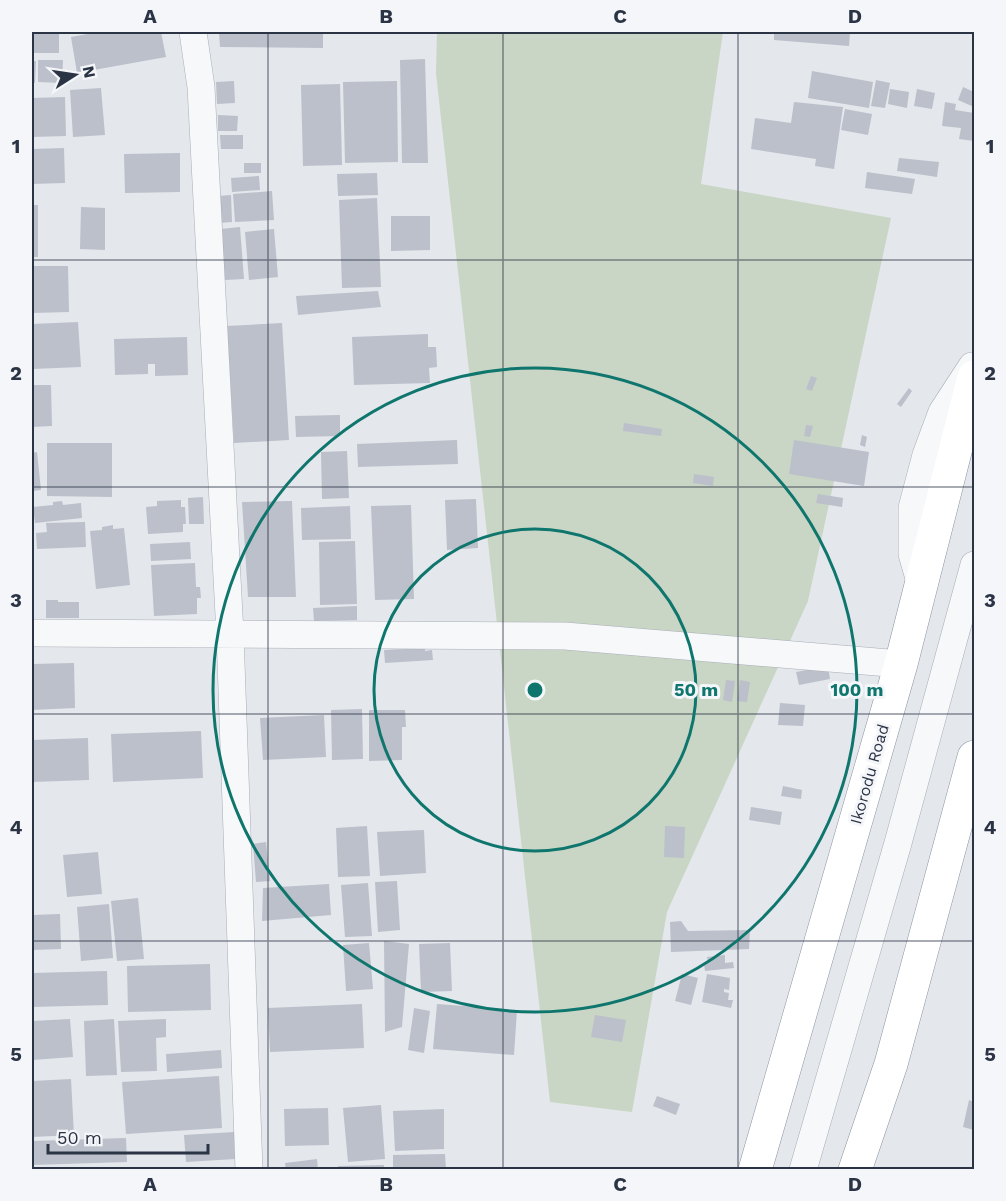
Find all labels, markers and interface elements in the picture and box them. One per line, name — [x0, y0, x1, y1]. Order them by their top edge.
text: A — [143, 4, 157, 28]
text: B — [379, 4, 393, 28]
text: C — [613, 4, 627, 28]
text: D — [848, 4, 862, 28]
north arrow — [45, 45, 105, 105]
text: N — [79, 64, 100, 80]
text: 1 — [12, 134, 20, 158]
text: 1 — [986, 134, 994, 158]
text: 2 — [10, 361, 22, 385]
text: 2 — [984, 361, 996, 385]
text: 3 — [10, 588, 22, 612]
text: 3 — [984, 588, 996, 612]
text: 50 m — [674, 679, 718, 700]
text: 100 m — [830, 679, 884, 700]
centre of rings — [525, 680, 545, 700]
street label: Ikorodu Road — [846, 722, 893, 826]
text: 4 — [10, 815, 23, 839]
text: 4 — [984, 815, 997, 839]
text: 5 — [10, 1042, 22, 1066]
text: 5 — [984, 1042, 996, 1066]
scale bar — [48, 1117, 208, 1155]
text: 50 m — [57, 1127, 102, 1148]
text: A — [143, 1172, 157, 1196]
text: B — [379, 1172, 393, 1196]
text: C — [613, 1172, 627, 1196]
text: D — [848, 1172, 862, 1196]

